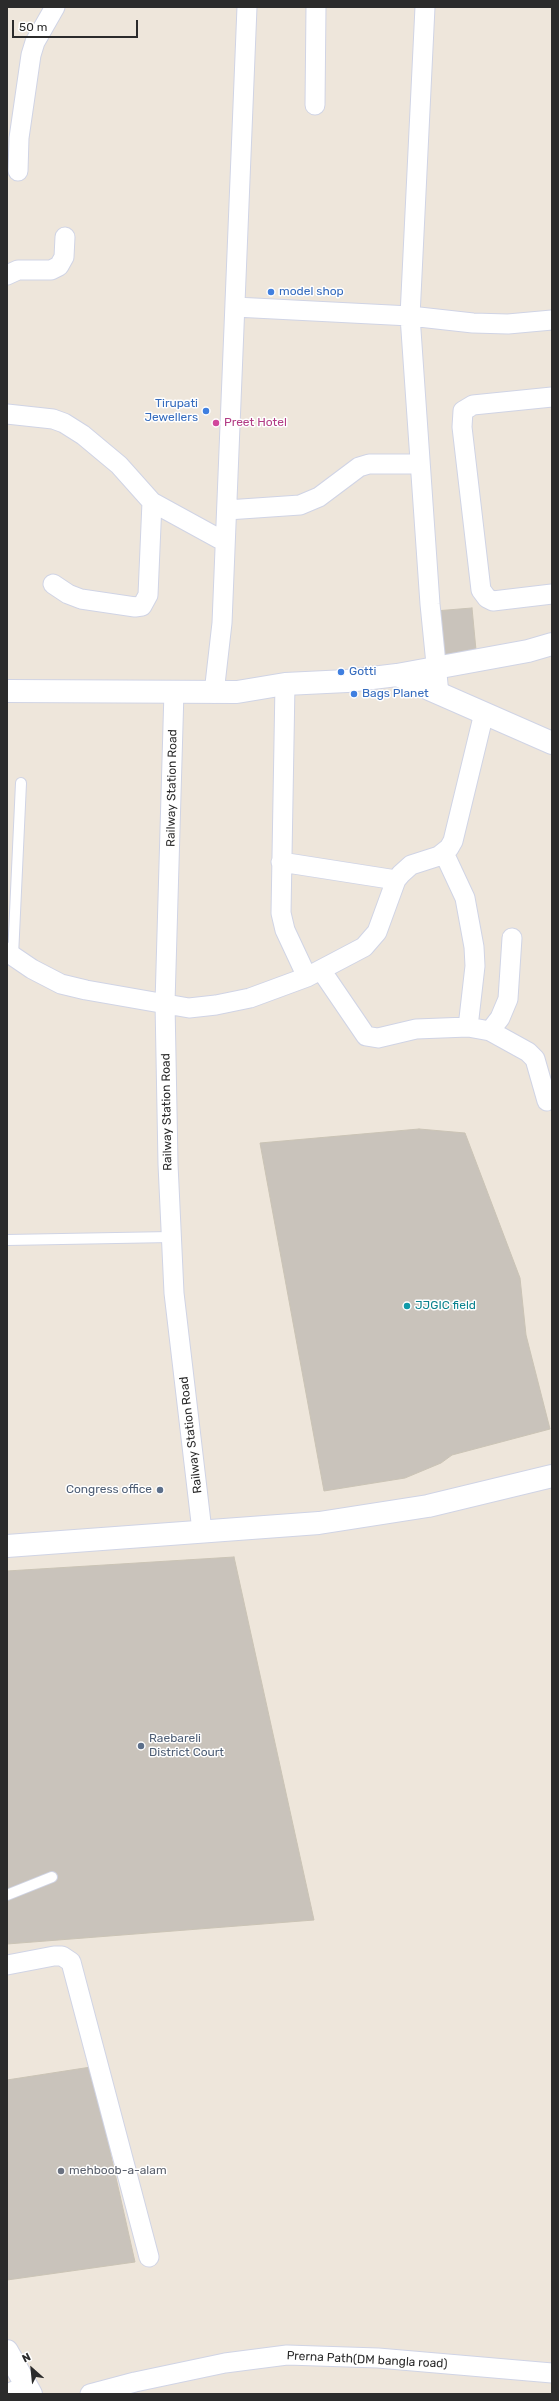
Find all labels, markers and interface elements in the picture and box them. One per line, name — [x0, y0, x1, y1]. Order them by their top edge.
scale bar — [14, 12, 140, 38]
text: 50 m — [19, 20, 47, 34]
place label: model shop — [279, 285, 344, 299]
marker: model shop — [266, 287, 276, 297]
place label: Tirupati Jewellers — [144, 397, 198, 425]
marker: Tirupati Jewellers — [201, 406, 211, 416]
place label: Preet Hotel — [224, 416, 287, 430]
marker: Preet Hotel — [211, 418, 221, 428]
place label: Gotti — [349, 665, 376, 679]
marker: Gotti — [336, 667, 346, 677]
place label: Bags Planet — [362, 687, 429, 701]
marker: Bags Planet — [349, 689, 359, 699]
street label: Railway Station Road — [164, 729, 180, 847]
street label: Railway Station Road — [159, 1053, 175, 1171]
place label: JJGIC field — [415, 1299, 476, 1313]
marker: JJGIC field — [402, 1301, 412, 1311]
street label: Railway Station Road — [177, 1376, 205, 1494]
place label: Congress office — [66, 1483, 152, 1497]
marker: Congress office — [155, 1485, 165, 1495]
place label: Raebareli District Court — [149, 1732, 224, 1760]
marker: Raebareli District Court — [136, 1741, 146, 1751]
place label: mehboob-a-alam — [69, 2164, 167, 2178]
marker: mehboob-a-alam — [56, 2166, 66, 2176]
north arrow — [12, 2349, 52, 2389]
street label: Prerna Path(DM bangla road) — [286, 2349, 448, 2371]
text: N — [20, 2350, 33, 2365]

